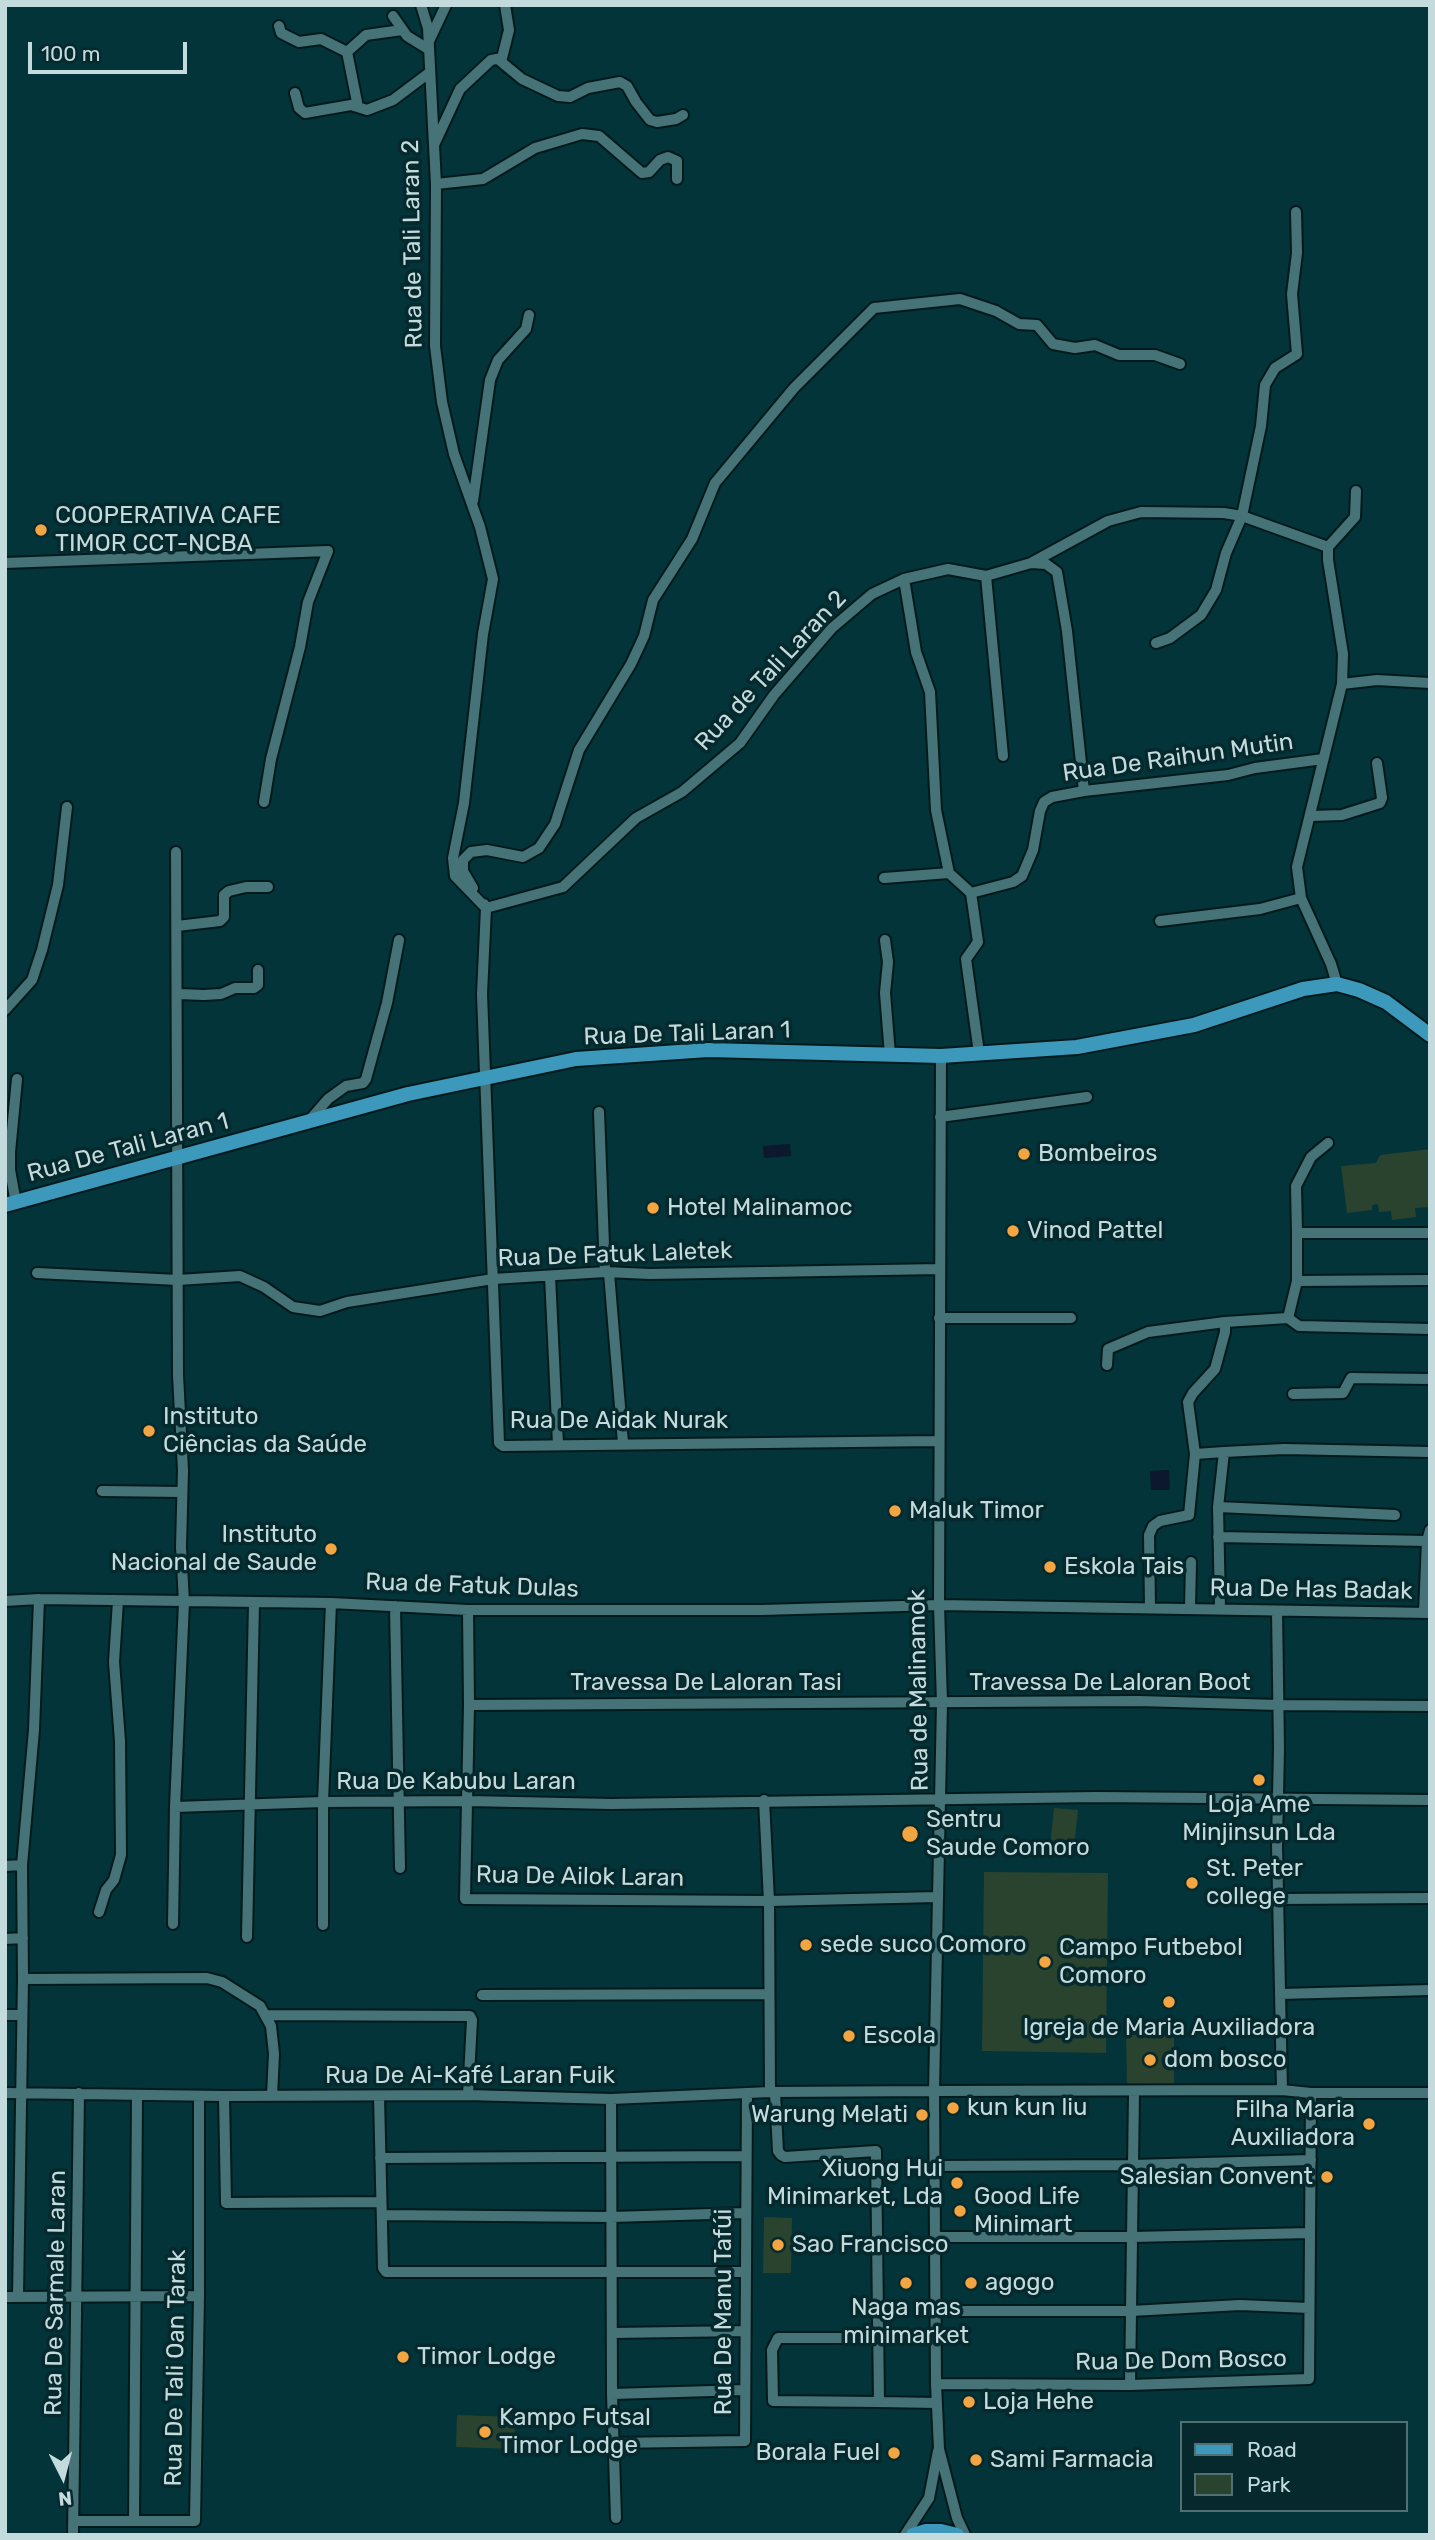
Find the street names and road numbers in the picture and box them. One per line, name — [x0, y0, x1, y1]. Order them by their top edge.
street label: Rua de Tali Laran 2 — [397, 139, 429, 349]
street label: Rua de Tali Laran 2 — [689, 585, 853, 757]
street label: Rua De Raihun Mutin — [1061, 728, 1295, 788]
street label: Rua De Tali Laran 1 — [583, 1016, 791, 1052]
street label: Rua De Tali Laran 1 — [24, 1107, 232, 1189]
street label: Rua De Fatuk Laletek — [497, 1237, 733, 1273]
street label: Rua De Aidak Nurak — [510, 1407, 728, 1435]
street label: Rua de Fatuk Dulas — [365, 1568, 579, 1604]
street label: Rua De Has Badak — [1209, 1574, 1413, 1606]
street label: Rua de Malinamok — [903, 1589, 935, 1791]
street label: Travessa De Laloran Tasi — [570, 1669, 842, 1697]
street label: Travessa De Laloran Boot — [969, 1669, 1251, 1697]
street label: Rua De Kabubu Laran — [336, 1768, 576, 1796]
street label: Rua De Ailok Laran — [476, 1861, 684, 1893]
street label: Rua De Ai-Kafé Laran Fuik — [325, 2062, 615, 2090]
street label: Rua De Sarmale Laran — [39, 2170, 73, 2416]
street label: Rua De Manu Tafúi — [710, 2209, 738, 2415]
street label: Rua De Tali Oan Tarak — [160, 2249, 192, 2487]
street label: Rua De Dom Bosco — [1075, 2345, 1287, 2377]

